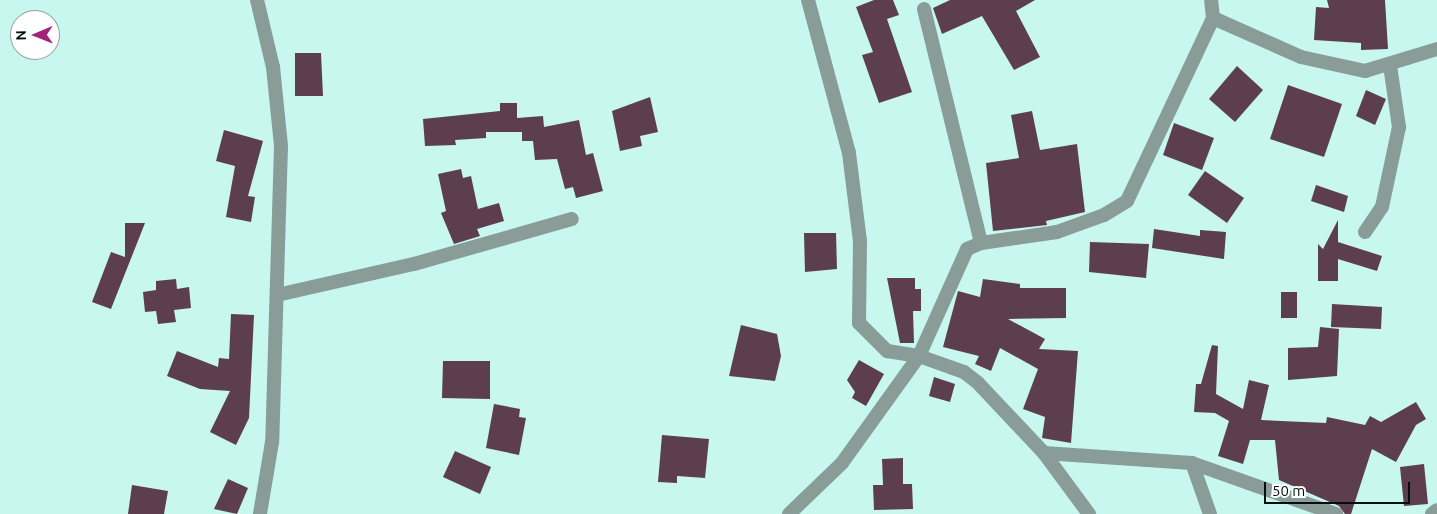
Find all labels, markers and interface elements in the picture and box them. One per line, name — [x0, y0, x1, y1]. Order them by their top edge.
north arrow — [10, 10, 60, 60]
text: N — [13, 30, 29, 41]
scale bar — [1267, 472, 1413, 504]
text: 50 m — [1272, 482, 1305, 499]

